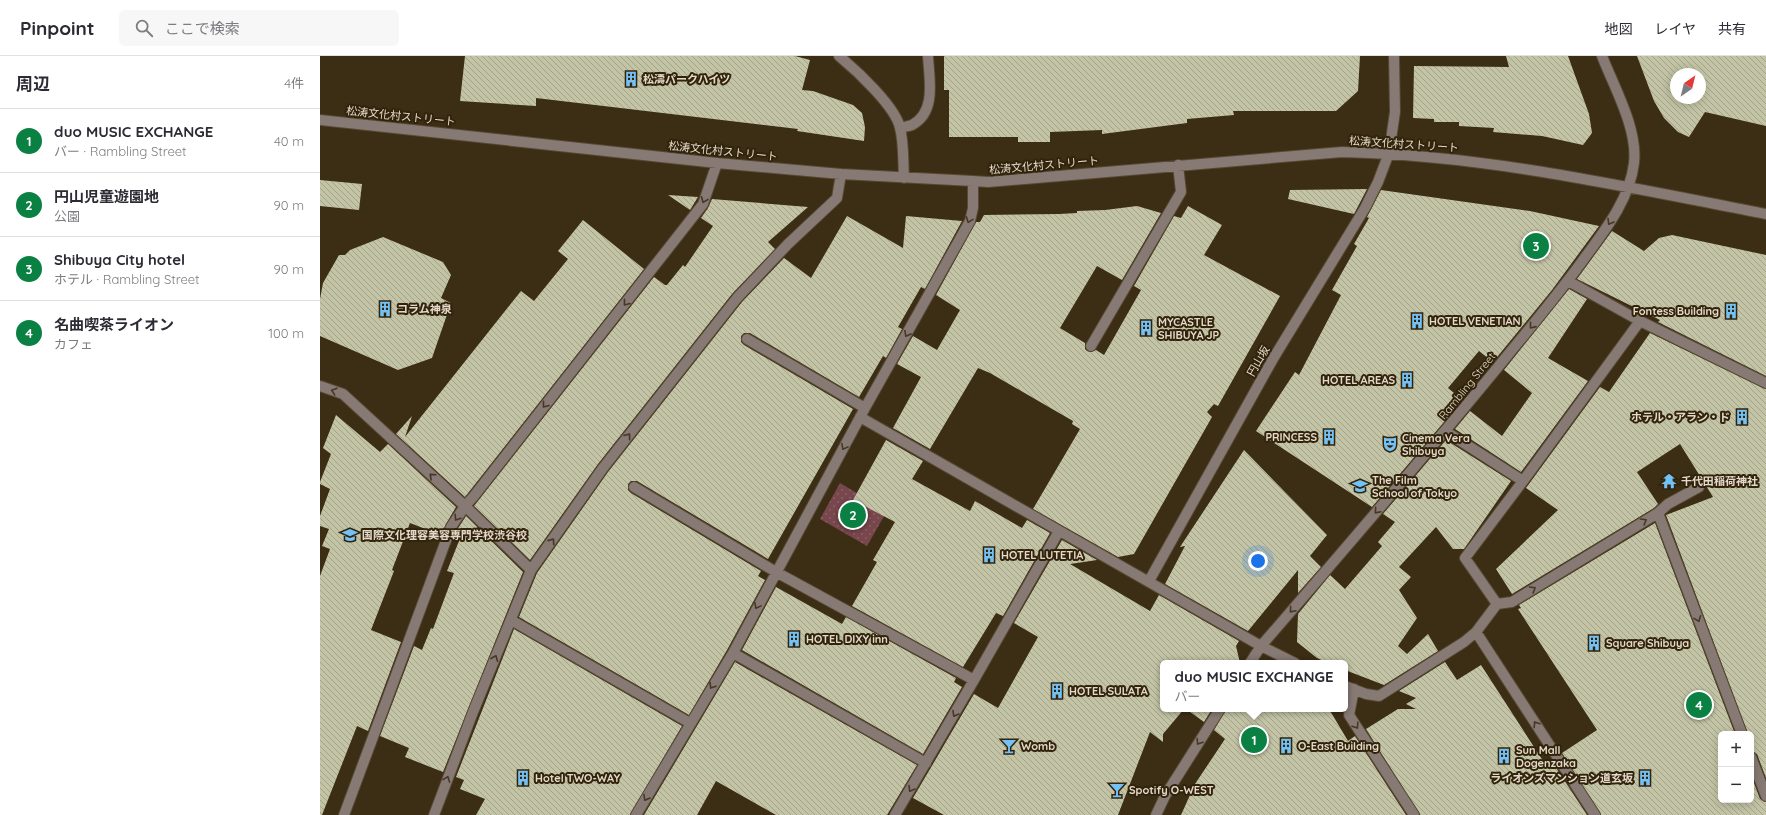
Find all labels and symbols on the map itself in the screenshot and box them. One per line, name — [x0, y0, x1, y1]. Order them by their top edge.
north arrow — [1670, 68, 1706, 104]
building icon: 松濤パークハイツ — [622, 70, 640, 88]
place label: 松濤パークハイツ — [643, 72, 730, 86]
street label: 松涛文化村ストリート — [346, 103, 456, 129]
street label: 松涛文化村ストリート — [1349, 133, 1459, 155]
street label: 松涛文化村ストリート — [668, 138, 778, 164]
street label: 松涛文化村ストリート — [989, 153, 1099, 177]
one-way arrow — [701, 196, 709, 203]
one-way arrow — [966, 216, 974, 223]
one-way arrow — [1607, 218, 1615, 225]
pin: 3 — [1523, 231, 1549, 261]
one-way arrow — [623, 298, 630, 305]
building icon: コラム神泉 — [376, 300, 394, 318]
place label: コラム神泉 — [397, 302, 452, 316]
building icon: Fontess Building — [1722, 302, 1740, 320]
place label: Fontess Building — [1633, 304, 1719, 318]
building icon: HOTEL VENETIAN — [1408, 312, 1426, 330]
place label: HOTEL VENETIAN — [1429, 314, 1521, 328]
place label: MYCASTLE SHIBUYA JP — [1158, 315, 1220, 342]
building icon: MYCASTLE SHIBUYA JP — [1137, 319, 1155, 337]
one-way arrow — [1529, 321, 1536, 328]
one-way arrow — [904, 329, 911, 337]
street label: 円山坂 — [1244, 343, 1272, 379]
street label: Rambling Street — [1436, 350, 1498, 422]
building icon: HOTEL AREAS — [1398, 371, 1416, 389]
place label: HOTEL AREAS — [1322, 373, 1395, 387]
one-way arrow — [331, 387, 338, 396]
one-way arrow — [543, 401, 550, 408]
building icon: ホテル・アラン・ド — [1733, 408, 1751, 426]
place label: ホテル・アラン・ド — [1631, 410, 1730, 424]
building icon: PRINCESS — [1320, 428, 1338, 446]
place label: PRINCESS — [1265, 430, 1317, 444]
place label: Cinema Vera Shibuya — [1402, 431, 1470, 458]
one-way arrow — [623, 433, 631, 440]
theatre icon: Cinema Vera Shibuya — [1381, 435, 1399, 453]
one-way arrow — [841, 443, 848, 450]
temple icon: 千代田稲荷神社 — [1660, 472, 1678, 490]
one-way arrow — [429, 473, 437, 480]
place label: The Film School of Tokyo — [1372, 473, 1457, 500]
place label: 千代田稲荷神社 — [1681, 474, 1758, 488]
school or university icon: The Film School of Tokyo — [1351, 477, 1369, 495]
pin: 2 — [840, 500, 866, 530]
one-way arrow — [1374, 507, 1381, 514]
one-way arrow — [454, 514, 461, 521]
one-way arrow — [1640, 519, 1647, 526]
school or university icon: 国際文化理容美容専門学校渋谷校 — [341, 526, 359, 544]
place label: 国際文化理容美容専門学校渋谷校 — [362, 528, 527, 542]
one-way arrow — [547, 539, 554, 546]
building icon: HOTEL LUTETIA — [980, 546, 998, 564]
place label: HOTEL LUTETIA — [1001, 548, 1083, 562]
your location — [1248, 551, 1268, 571]
one-way arrow — [1529, 586, 1536, 594]
one-way arrow — [755, 602, 762, 609]
one-way arrow — [1289, 605, 1297, 613]
one-way arrow — [1694, 615, 1702, 622]
building icon: HOTEL DIXY inn — [785, 630, 803, 648]
place label: HOTEL DIXY inn — [806, 632, 888, 646]
building icon: Square Shibuya — [1585, 634, 1603, 652]
place label: Square Shibuya — [1606, 636, 1689, 650]
one-way arrow — [490, 654, 498, 662]
one-way arrow — [710, 682, 717, 689]
building icon: HOTEL SULATA — [1048, 682, 1066, 700]
place label: HOTEL SULATA — [1069, 684, 1148, 698]
pin: 4 — [1686, 690, 1712, 720]
one-way arrow — [952, 710, 959, 717]
one-way arrow — [1533, 721, 1540, 728]
one-way arrow — [1351, 722, 1359, 729]
pin: 1 — [1241, 725, 1267, 755]
bar icon: Womb — [1000, 737, 1018, 755]
building icon: O-East Building — [1277, 737, 1295, 755]
one-way arrow — [1197, 738, 1204, 745]
place label: Womb — [1021, 739, 1055, 753]
place label: O-East Building — [1298, 739, 1379, 753]
place label: Sun Mall Dogenzaka — [1516, 743, 1576, 770]
building icon: Sun Mall Dogenzaka — [1495, 747, 1513, 765]
building icon: Hotel TWO-WAY — [514, 769, 532, 787]
building icon: ライオンズマンション道玄坂 — [1636, 769, 1654, 787]
place label: Hotel TWO-WAY — [535, 771, 620, 785]
place label: ライオンズマンション道玄坂 — [1490, 771, 1633, 785]
one-way arrow — [443, 775, 451, 782]
bar icon: Spotify O-WEST — [1108, 781, 1126, 799]
place label: Spotify O-WEST — [1129, 783, 1214, 797]
one-way arrow — [908, 785, 915, 792]
one-way arrow — [643, 794, 650, 801]

